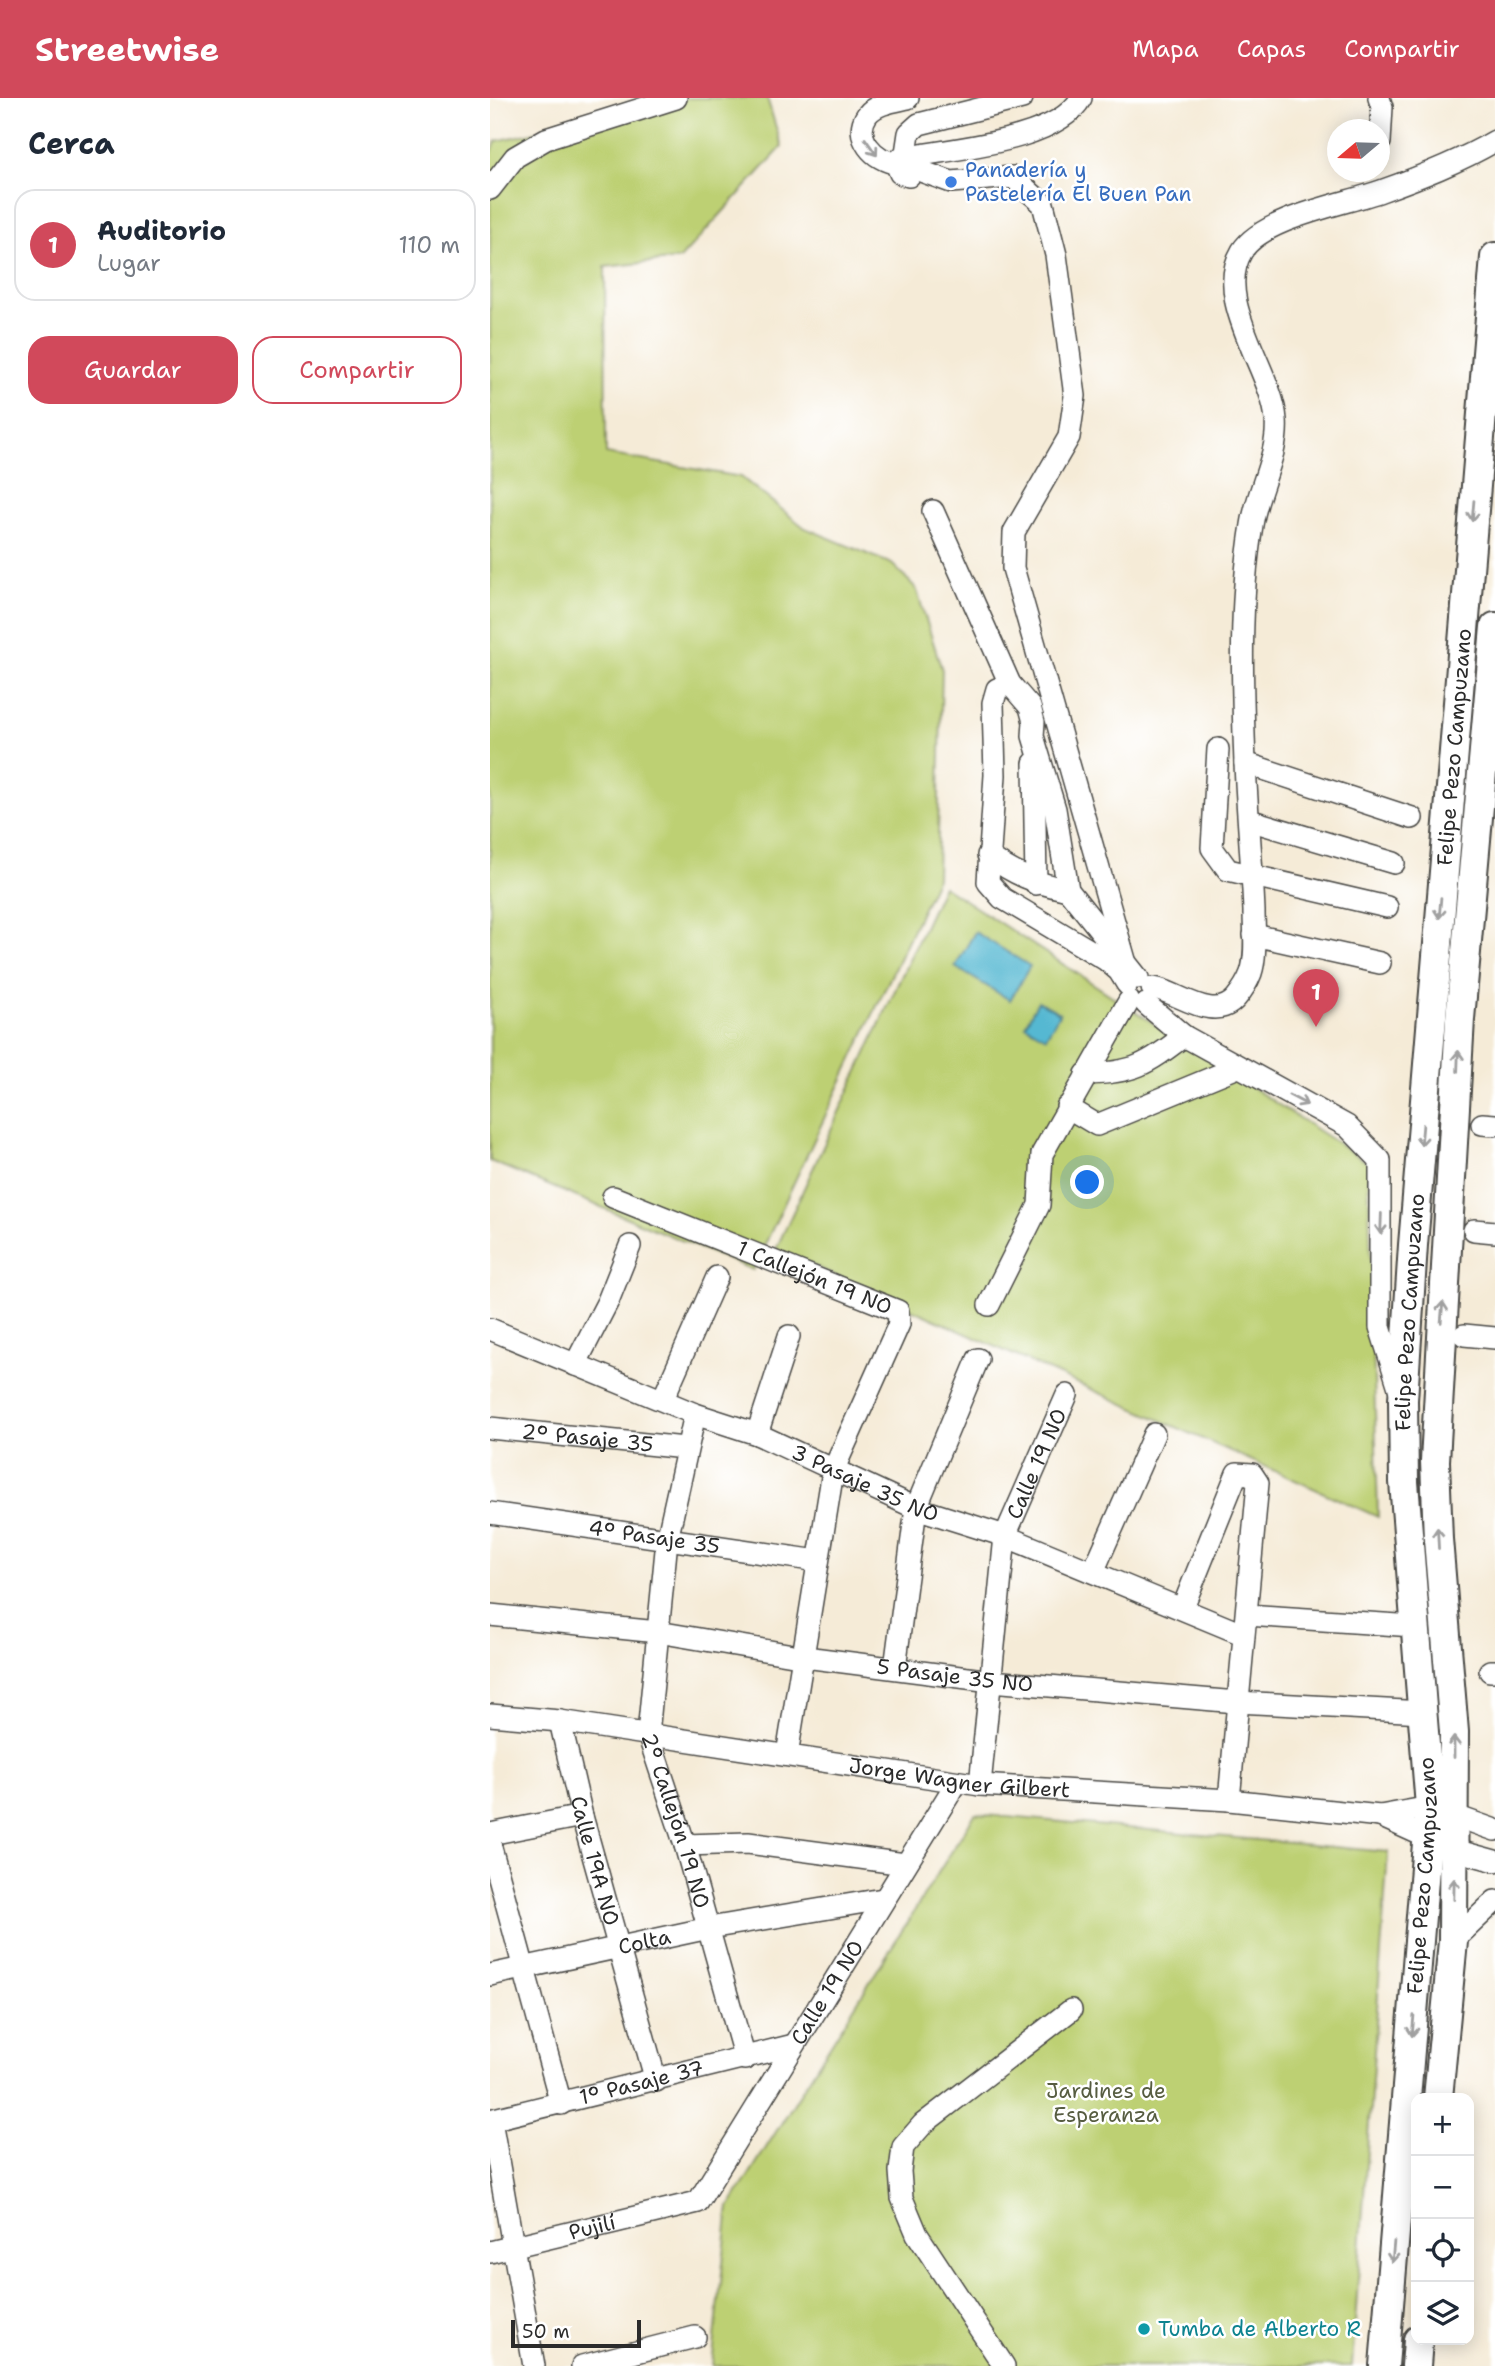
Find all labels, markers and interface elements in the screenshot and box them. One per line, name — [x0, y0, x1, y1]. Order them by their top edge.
text: Streetwise — [35, 27, 219, 72]
text: Mapa — [1132, 33, 1199, 65]
text: Capas — [1237, 33, 1306, 65]
text: Compartir — [1344, 33, 1460, 65]
north arrow — [1327, 119, 1390, 182]
text: Cerca — [28, 123, 115, 164]
one-way arrow — [863, 138, 878, 157]
place label: Panadería y Pastelería El Buen Pan — [965, 156, 1192, 208]
marker: Panadería y Pastelería El Buen Pan — [943, 174, 959, 190]
text: Auditorio — [97, 213, 226, 248]
text: 1 — [48, 230, 58, 260]
text: 110 m — [398, 230, 460, 260]
text: Lugar — [97, 248, 161, 278]
button: Guardar — [28, 336, 238, 404]
button: Compartir — [252, 336, 462, 404]
one-way arrow — [1466, 499, 1479, 521]
street label: Felipe Pezo Campuzano — [1431, 627, 1478, 867]
one-way arrow — [1433, 896, 1446, 919]
pin: 1 — [1293, 969, 1339, 1027]
one-way arrow — [1452, 1049, 1465, 1072]
one-way arrow — [1287, 1094, 1308, 1107]
one-way arrow — [1415, 1123, 1428, 1146]
your location — [1070, 1165, 1104, 1199]
street label: Felipe Pezo Campuzano — [1389, 1192, 1431, 1431]
one-way arrow — [1374, 1212, 1387, 1235]
street label: 1 Callejón 19 NO — [733, 1234, 896, 1321]
one-way arrow — [1436, 1301, 1449, 1324]
street label: Calle 19 NO — [1000, 1404, 1073, 1524]
street label: 2° Pasaje 35 — [520, 1417, 655, 1459]
street label: 3 Pasaje 35 NO — [787, 1438, 942, 1528]
street label: 4° Pasaje 35 — [587, 1514, 722, 1560]
one-way arrow — [1432, 1526, 1445, 1549]
street label: 5 Pasaje 35 NO — [875, 1652, 1034, 1699]
street label: 2° Callejón 19 NO — [635, 1729, 716, 1912]
one-way arrow — [1447, 1736, 1461, 1759]
street label: Jorge Wagner Gilbert — [847, 1751, 1071, 1804]
street label: Felipe Pezo Campuzano — [1401, 1756, 1444, 1995]
street label: Calle 19A NO — [564, 1793, 626, 1929]
one-way arrow — [1447, 1877, 1461, 1900]
street label: Colta — [616, 1923, 673, 1961]
street label: Calle 19 NO — [784, 1935, 870, 2050]
one-way arrow — [1406, 2014, 1419, 2037]
street label: 1° Pasaje 37 — [576, 2054, 707, 2111]
park label: Jardines de Esperanza — [1046, 2077, 1166, 2129]
map controls — [1411, 2093, 1474, 2345]
button: + — [1411, 2093, 1474, 2156]
button: − — [1411, 2156, 1474, 2219]
street label: Pujilí — [566, 2208, 618, 2247]
button: locate — [1411, 2219, 1474, 2282]
one-way arrow — [1386, 2241, 1399, 2263]
button: layers — [1411, 2282, 1474, 2345]
place label: Tumba de Alberto R — [1158, 2315, 1361, 2343]
scale bar — [511, 2317, 640, 2349]
text: 50 m — [522, 2319, 570, 2344]
marker: Tumba de Alberto R — [1136, 2321, 1152, 2337]

